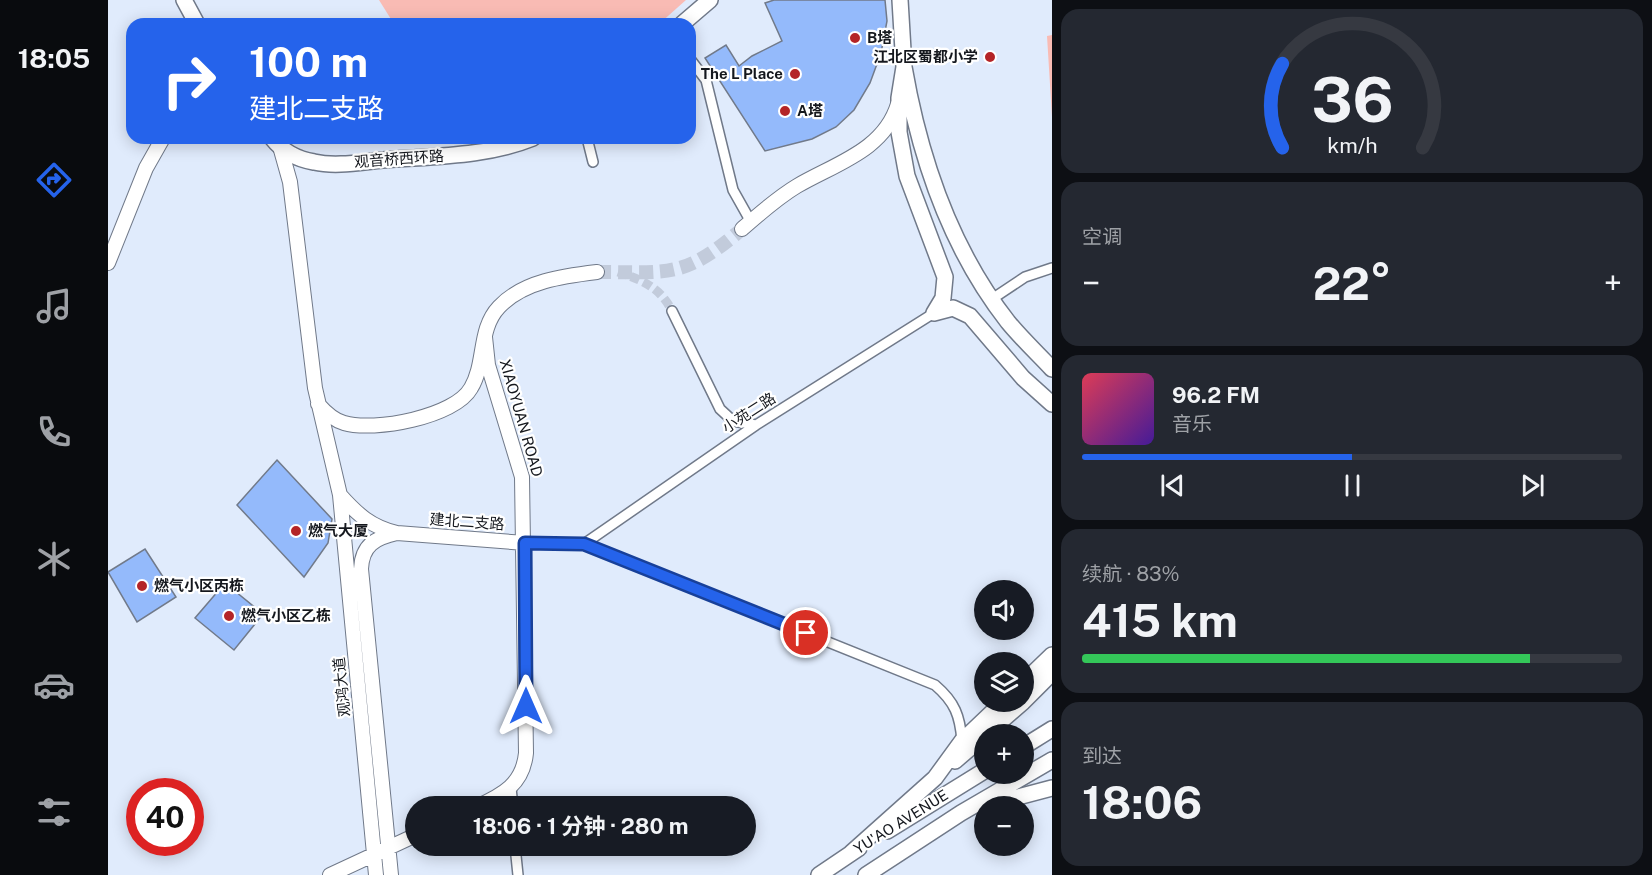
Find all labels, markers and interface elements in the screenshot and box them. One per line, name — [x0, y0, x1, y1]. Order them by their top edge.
place label: B塔 — [867, 29, 892, 46]
marker: B塔 — [848, 31, 862, 45]
text: 100 m — [249, 37, 368, 86]
text: 18:05 — [18, 42, 90, 74]
icon: right — [150, 42, 228, 120]
place label: 江北区蜀都小学 — [873, 48, 978, 65]
marker: 江北区蜀都小学 — [983, 50, 997, 64]
text: 36 — [1311, 63, 1393, 136]
place label: The L Place — [701, 65, 783, 82]
marker: The L Place — [788, 67, 802, 81]
text: 建北二支路 — [249, 92, 384, 124]
place label: A塔 — [797, 102, 823, 119]
marker: A塔 — [778, 104, 792, 118]
text: km/h — [1327, 133, 1377, 158]
street label: 观音桥西环路 — [353, 147, 444, 170]
icon: directions — [33, 159, 75, 201]
text: 空调 — [1082, 225, 1122, 249]
text: 22° — [1313, 257, 1391, 310]
text: − — [1082, 264, 1100, 302]
text: + — [1604, 264, 1622, 302]
icon: music — [33, 285, 75, 327]
street label: XIAOYUAN ROAD — [497, 357, 546, 479]
text: 96.2 FM — [1172, 382, 1260, 408]
street label: 小苑二路 — [719, 389, 779, 436]
icon: phone — [33, 411, 75, 453]
text: 音乐 — [1172, 412, 1212, 436]
icon: previous — [1156, 469, 1189, 502]
icon: pause — [1336, 469, 1369, 502]
icon: next — [1516, 469, 1549, 502]
street label: 建北二支路 — [429, 510, 505, 533]
place label: 燃气大厦 — [308, 522, 368, 539]
marker: 燃气大厦 — [289, 524, 303, 538]
icon: climate — [33, 538, 75, 580]
text: 续航 · 83% — [1082, 562, 1180, 586]
place label: 燃气小区丙栋 — [154, 577, 244, 594]
marker: 燃气小区丙栋 — [135, 579, 149, 593]
map controls — [974, 580, 1034, 856]
button: sound — [974, 580, 1034, 640]
text: 415 km — [1082, 594, 1238, 647]
place label: 燃气小区乙栋 — [241, 607, 331, 624]
pin — [780, 607, 831, 658]
marker: 燃气小区乙栋 — [222, 609, 236, 623]
icon: arrive — [789, 616, 822, 649]
button: layers — [974, 652, 1034, 712]
street label: 观鸿大道 — [330, 656, 353, 718]
icon: car — [33, 664, 75, 706]
position arrow — [494, 674, 558, 738]
button: + — [974, 724, 1034, 784]
text: 到达 — [1082, 744, 1122, 768]
text: 18:06 — [1082, 776, 1202, 829]
speed limit sign: 40 — [126, 778, 204, 856]
street label: YU'AO AVENUE — [851, 786, 951, 857]
icon: filters — [33, 791, 75, 833]
button: − — [974, 796, 1034, 856]
text: 18:06 · 1 分钟 · 280 m — [473, 813, 688, 839]

